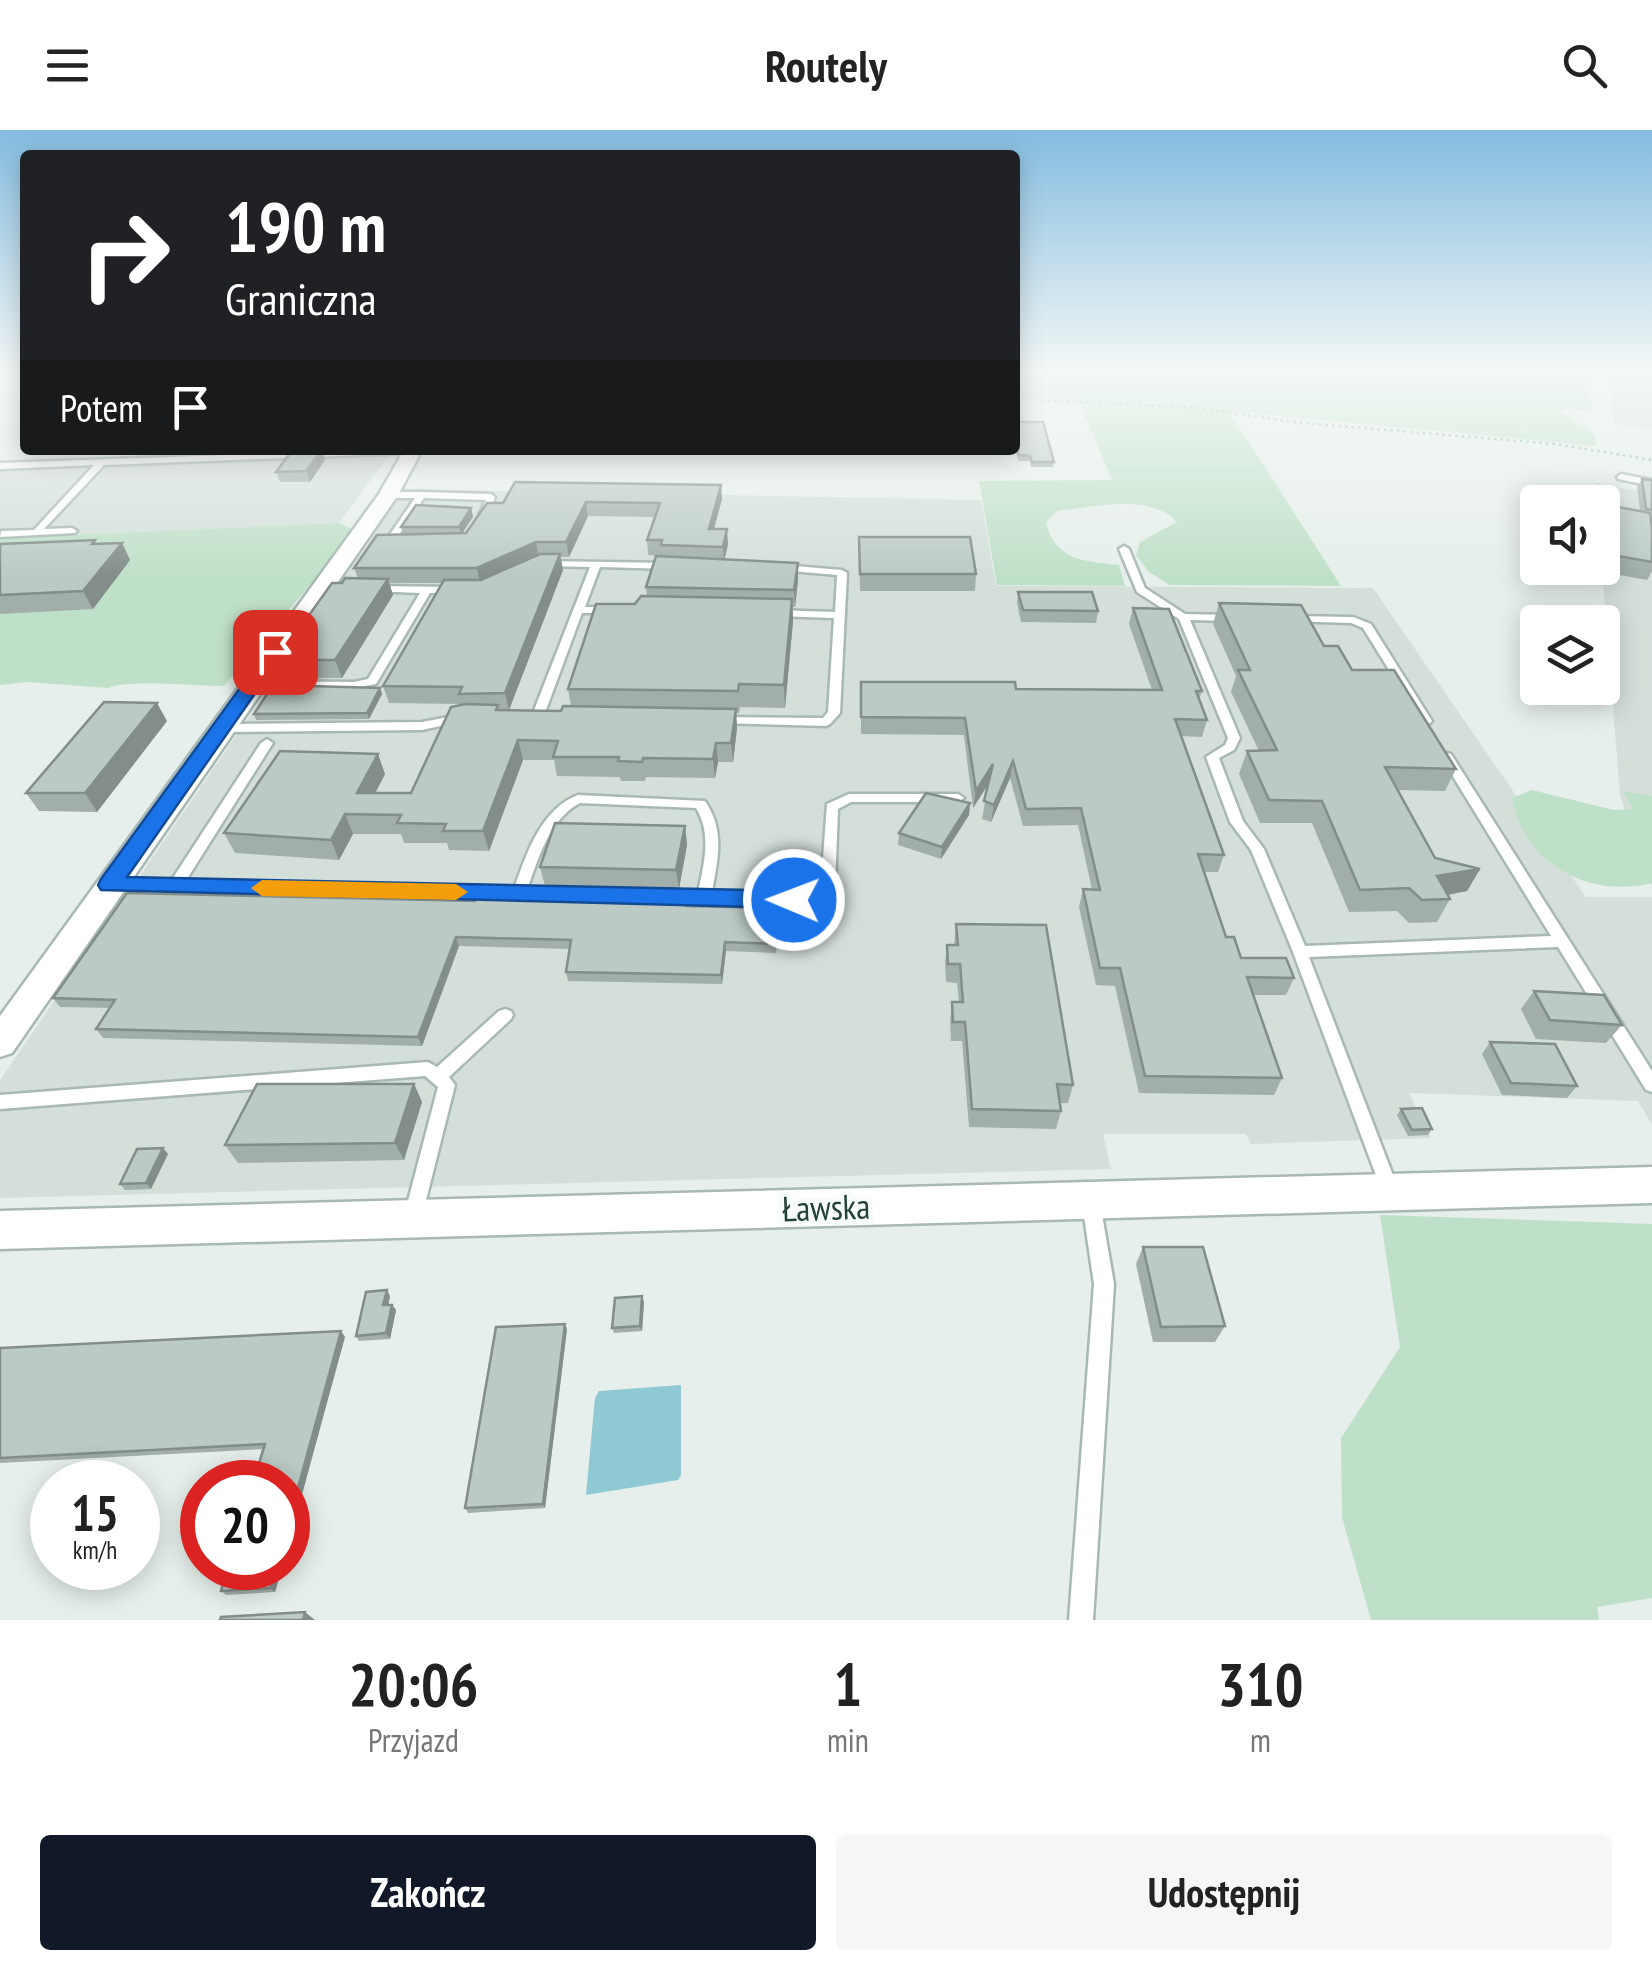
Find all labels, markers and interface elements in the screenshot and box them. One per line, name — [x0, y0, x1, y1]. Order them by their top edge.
text: Routely — [765, 36, 887, 94]
icon: menu — [40, 38, 95, 93]
icon: search — [1557, 38, 1612, 93]
text: 190 m — [225, 181, 386, 271]
icon: right — [60, 190, 190, 320]
text: Graniczna — [225, 269, 376, 327]
icon: arrive — [163, 380, 218, 435]
text: Potem — [60, 383, 143, 432]
map controls — [1520, 485, 1620, 705]
button: sound — [1520, 485, 1620, 585]
button: layers — [1520, 605, 1620, 705]
pin — [233, 610, 318, 695]
icon: arrive — [248, 625, 303, 680]
position arrow — [742, 848, 846, 952]
street label: Ławska — [781, 1182, 871, 1232]
speed limit sign: 20 — [180, 1460, 310, 1590]
text: 15 — [71, 1480, 119, 1545]
text: km/h — [73, 1534, 117, 1566]
text: 20:06 — [349, 1645, 478, 1723]
text: 1 — [834, 1645, 862, 1723]
text: 310 — [1217, 1645, 1303, 1723]
text: Przyjazd — [368, 1719, 459, 1761]
text: min — [827, 1719, 869, 1761]
text: m — [1250, 1719, 1271, 1761]
button: Zakończ — [40, 1835, 816, 1950]
button: Udostępnij — [836, 1835, 1612, 1950]

